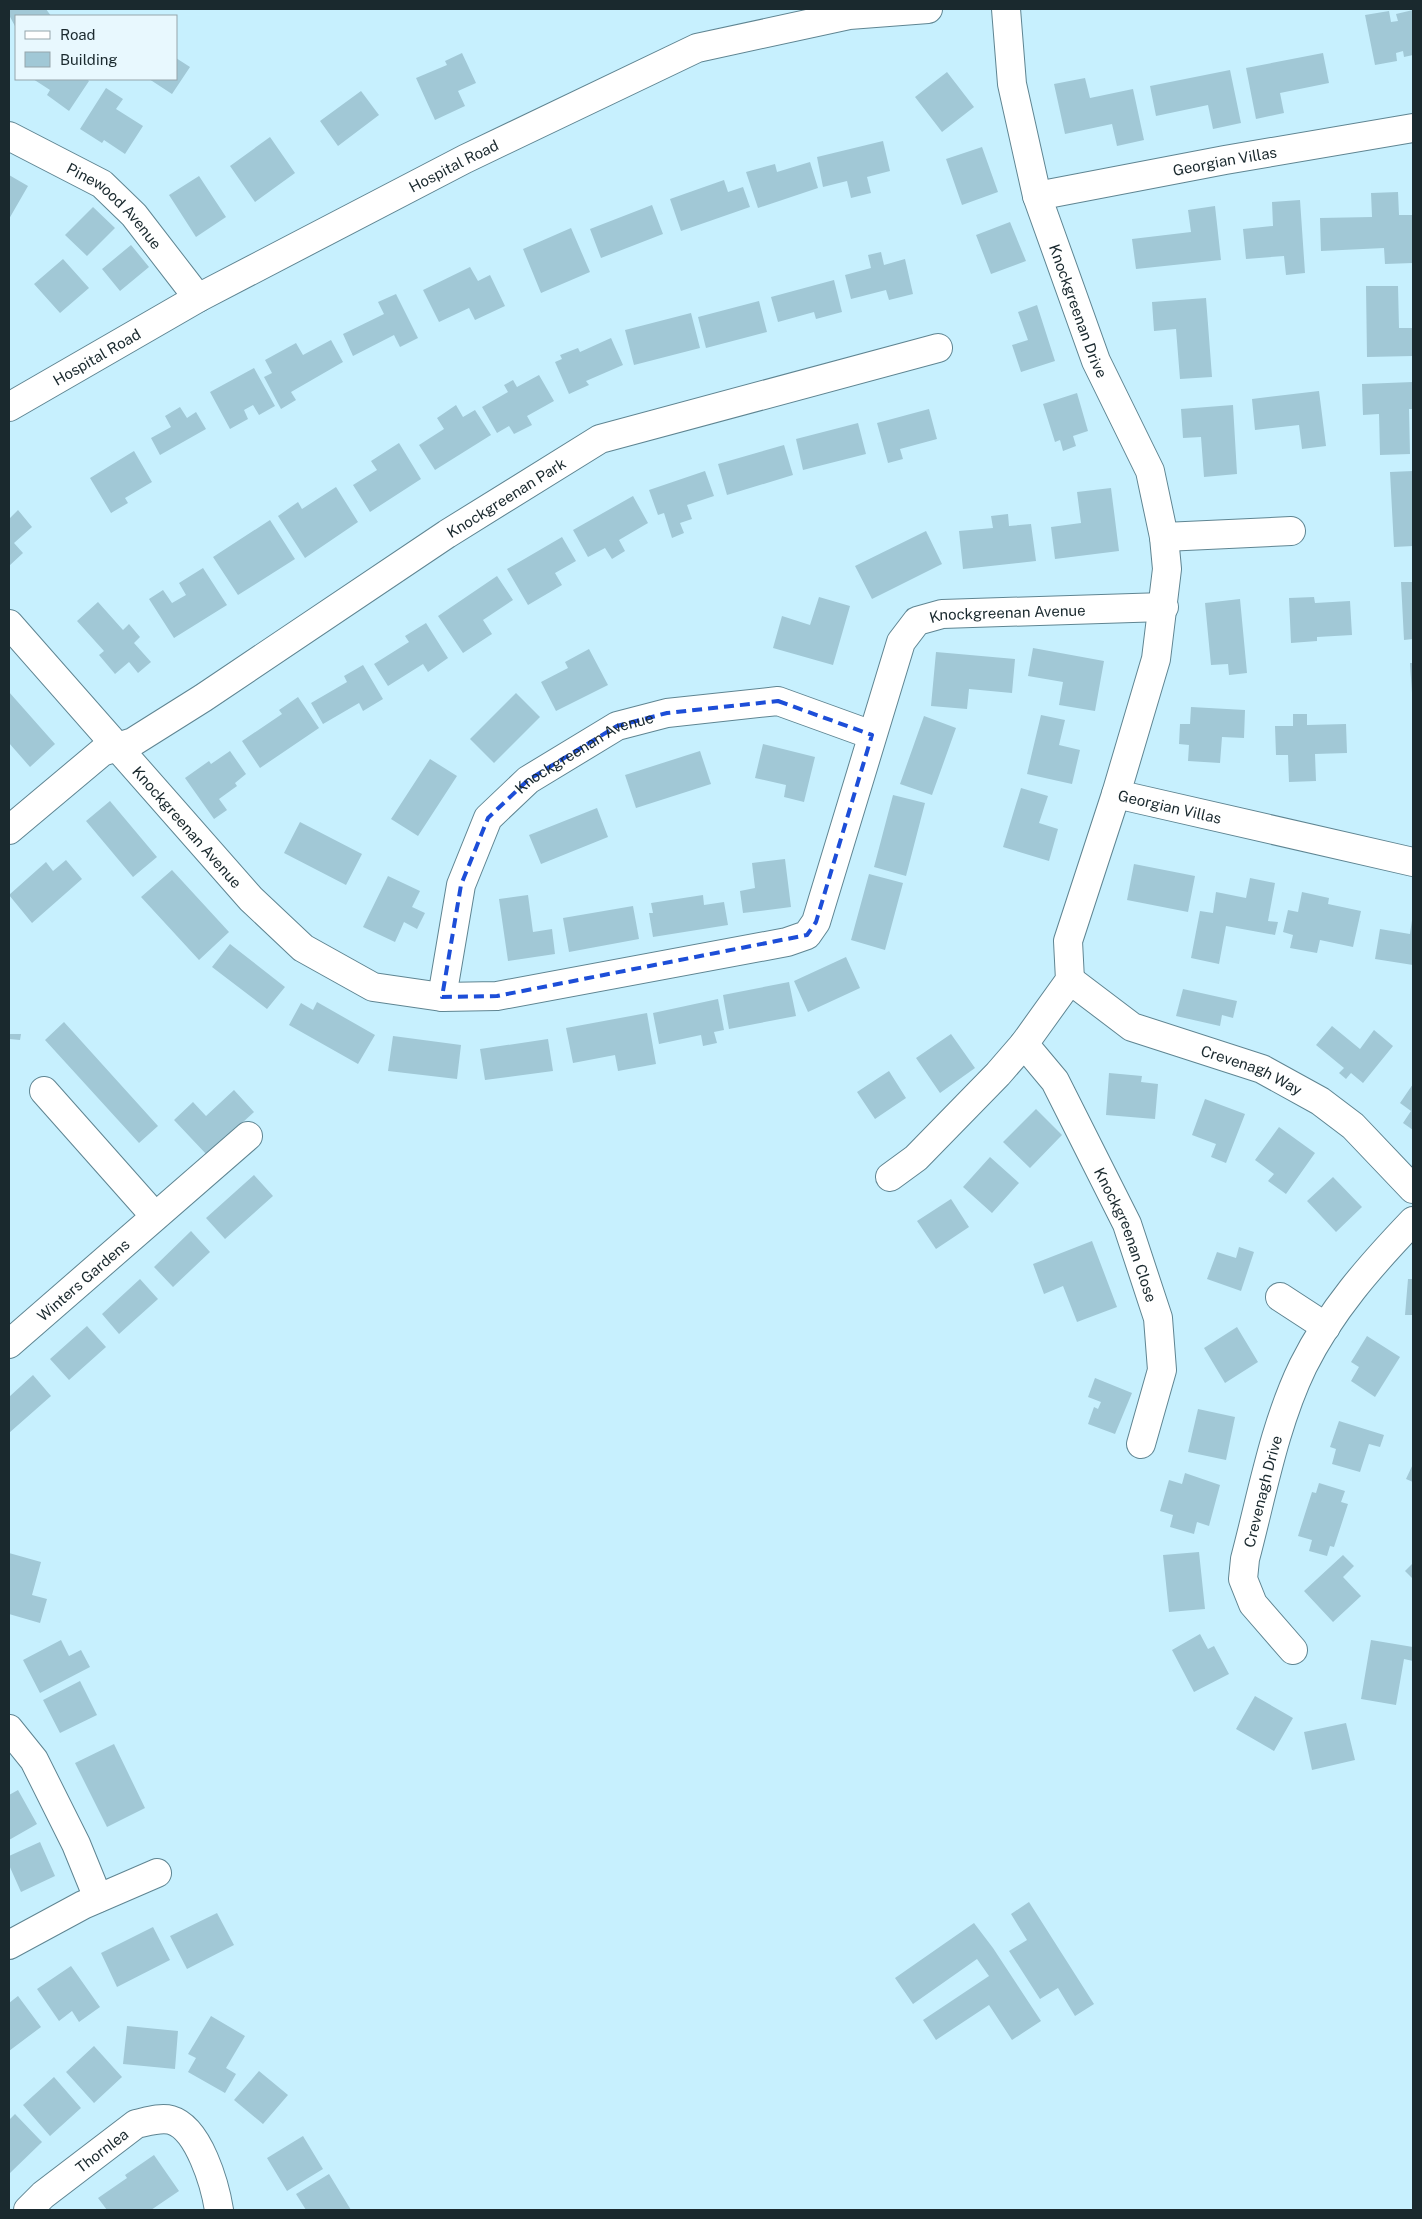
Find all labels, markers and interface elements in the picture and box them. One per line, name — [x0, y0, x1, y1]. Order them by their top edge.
legend — [15, 15, 178, 80]
text: Road — [60, 26, 96, 43]
text: Building — [60, 51, 118, 68]
street label: Hospital Road — [406, 136, 501, 195]
street label: Georgian Villas — [1171, 143, 1278, 178]
street label: Pinewood Avenue — [64, 159, 165, 252]
street label: Knockgreenan Drive — [1046, 242, 1111, 380]
street label: Hospital Road — [50, 325, 143, 388]
street label: Knockgreenan Park — [443, 454, 569, 541]
street label: Knockgreenan Avenue — [927, 601, 1086, 626]
street label: Knockgreenan Avenue — [511, 708, 655, 797]
street label: Knockgreenan Avenue — [129, 762, 245, 891]
street label: Georgian Villas — [1116, 786, 1223, 826]
street label: Crevenagh Way — [1199, 1041, 1305, 1098]
street label: Knockgreenan Close — [1091, 1164, 1161, 1304]
street label: Winters Gardens — [33, 1235, 132, 1324]
street label: Crevenagh Drive — [1240, 1433, 1285, 1549]
street label: Thornlea — [72, 2125, 131, 2176]

